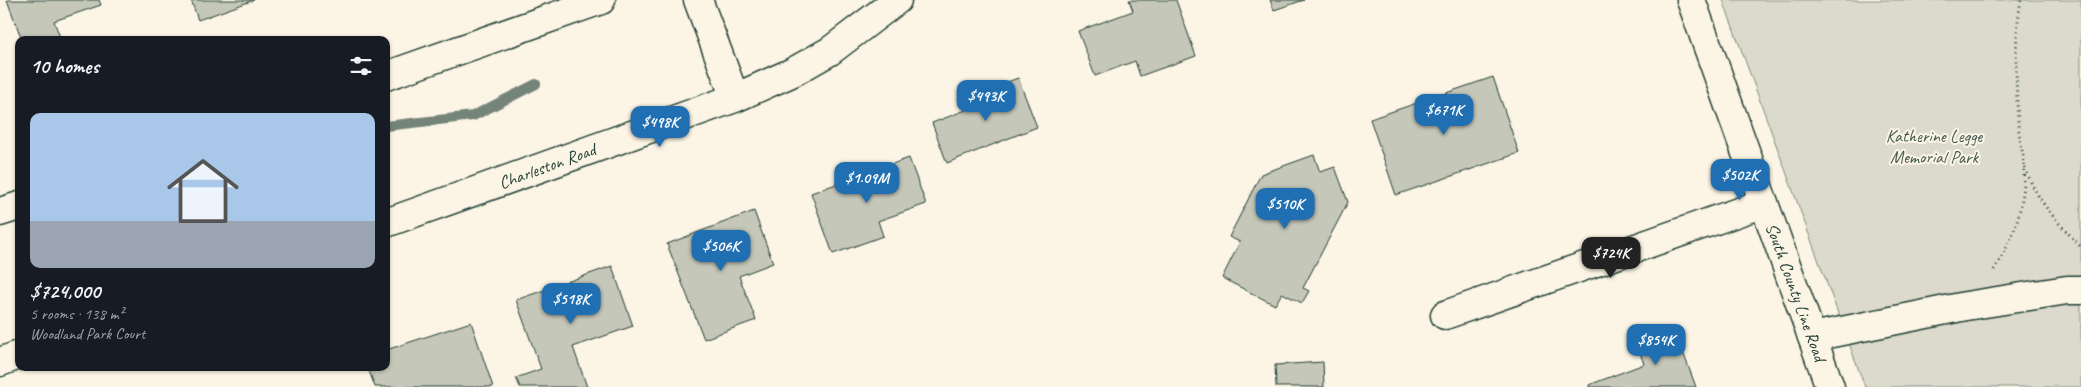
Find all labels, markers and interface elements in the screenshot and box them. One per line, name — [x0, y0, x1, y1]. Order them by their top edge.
icon: filters — [347, 52, 375, 80]
text: 10 homes — [30, 53, 99, 79]
pin: $493K — [951, 80, 1021, 122]
text: $493K — [968, 86, 1004, 106]
pin: $671K — [1409, 94, 1479, 136]
text: $671K — [1425, 100, 1463, 120]
pin: $498K — [625, 106, 695, 148]
text: $498K — [642, 112, 678, 132]
park label: Katherine Legge Memorial Park — [1886, 125, 1983, 168]
street label: Charleston Road — [496, 137, 601, 194]
icon: home — [158, 146, 248, 236]
pin: $502K — [1705, 158, 1775, 201]
pin: $1.09M — [826, 162, 908, 204]
text: $502K — [1722, 165, 1758, 185]
text: $1.09M — [845, 168, 889, 188]
pin: $510K — [1250, 188, 1320, 230]
text: $510K — [1267, 194, 1303, 214]
street label: South County Line Road — [1761, 220, 1832, 367]
pin: $506K — [686, 230, 756, 272]
text: $506K — [702, 236, 740, 256]
pin: $724K — [1576, 236, 1646, 279]
text: $724K — [1593, 243, 1629, 263]
text: $724,000 — [30, 278, 100, 304]
pin: $518K — [536, 282, 606, 325]
text: $518K — [553, 289, 589, 309]
text: 5 rooms · 138 m² — [30, 304, 124, 324]
text: Woodland Park Court — [30, 324, 145, 344]
pin: $854K — [1621, 324, 1691, 366]
text: $854K — [1638, 330, 1674, 350]

